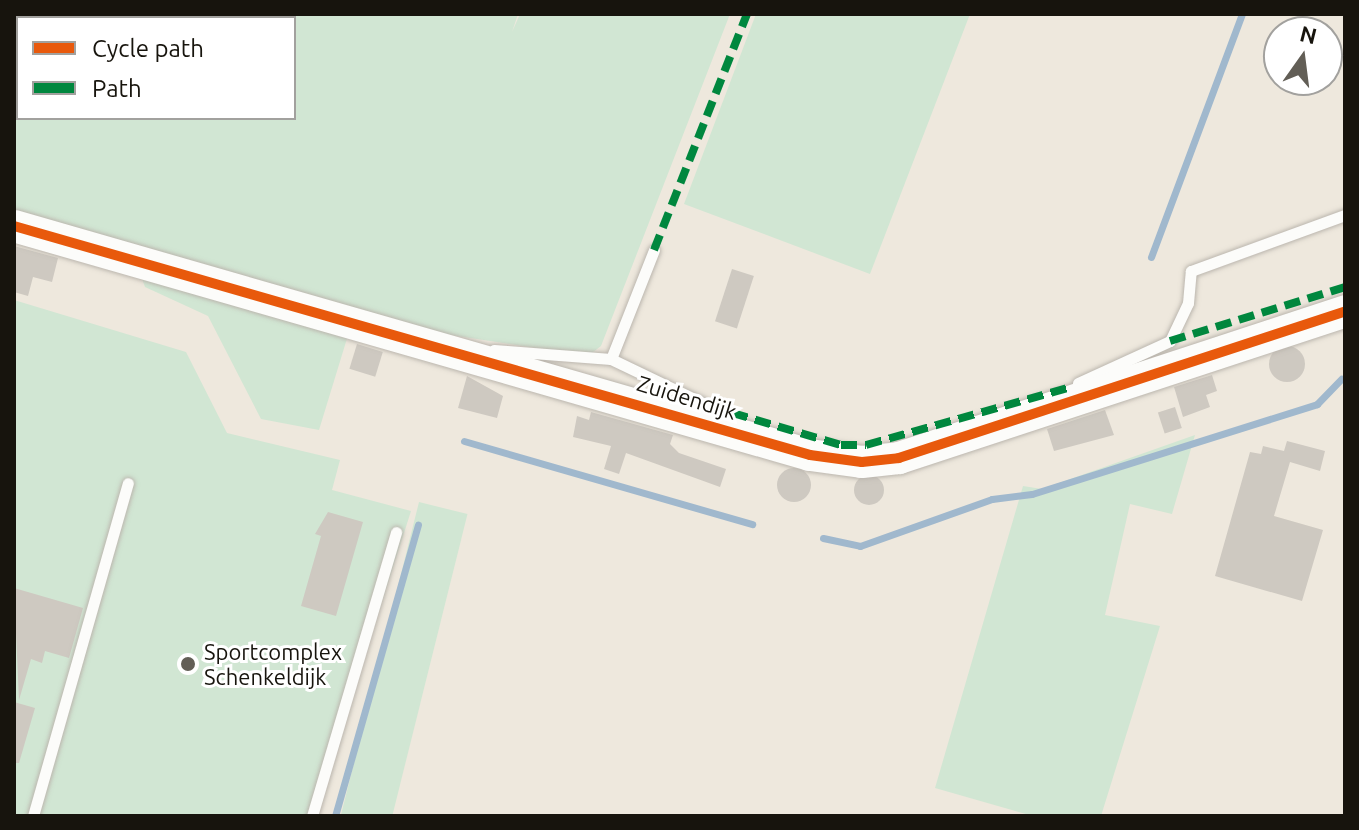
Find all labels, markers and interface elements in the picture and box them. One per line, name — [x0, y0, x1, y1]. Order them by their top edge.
legend — [16, 16, 296, 120]
north arrow — [1263, 16, 1343, 96]
text: N — [1297, 20, 1319, 48]
text: Cycle path — [92, 35, 204, 62]
text: Path — [92, 75, 142, 102]
street label: Zuidendijk — [634, 369, 740, 425]
place label: Sportcomplex Schenkeldijk — [204, 638, 342, 690]
marker: Sportcomplex Schenkeldijk — [179, 655, 197, 673]

